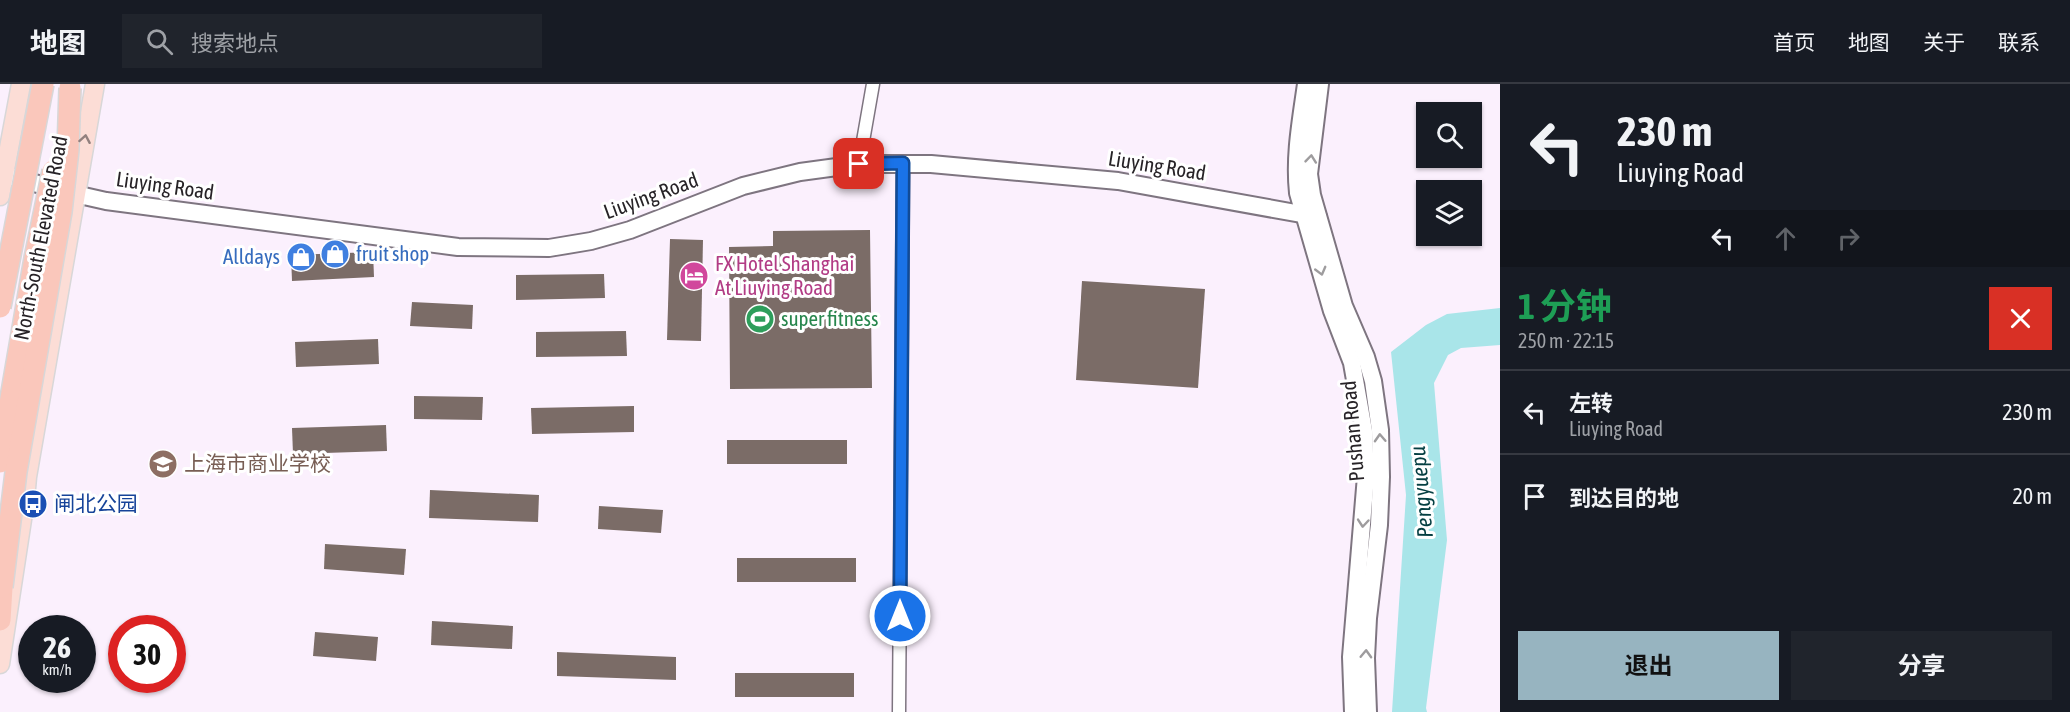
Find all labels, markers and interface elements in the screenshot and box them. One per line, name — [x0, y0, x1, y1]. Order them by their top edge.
search box — [122, 14, 542, 68]
icon: search — [143, 25, 176, 58]
text: 地图 — [30, 27, 86, 59]
text: 搜索地点 — [191, 30, 279, 56]
text: 首页 — [1773, 30, 1815, 54]
text: 地图 — [1848, 30, 1890, 54]
text: 关于 — [1923, 30, 1965, 54]
text: 联系 — [1998, 30, 2040, 54]
map controls — [1416, 102, 1482, 246]
button: search — [1416, 102, 1482, 168]
text: 230 m — [1617, 107, 1712, 155]
icon: left — [1518, 108, 1596, 186]
street label: North-South Elevated Road — [8, 134, 72, 342]
one-way arrow — [78, 135, 91, 145]
pin — [833, 138, 884, 189]
street label: Liuying Road — [1107, 145, 1208, 185]
icon: arrive — [842, 147, 875, 180]
one-way arrow — [1304, 155, 1317, 164]
text: Liuying Road — [1617, 157, 1744, 188]
street label: Liuying Road — [115, 166, 216, 204]
street label: Liuying Road — [600, 167, 701, 223]
button: layers — [1416, 180, 1482, 246]
icon: left — [1706, 222, 1739, 255]
icon: ahead — [1769, 222, 1802, 255]
icon: right — [1832, 222, 1865, 255]
shop icon: fruit shop — [319, 238, 351, 270]
shop icon: Alldays — [285, 241, 317, 273]
place label: fruit shop — [356, 241, 429, 265]
place label: Alldays — [223, 244, 280, 268]
place label: FX Hotel Shanghai At Liuying Road — [715, 251, 854, 299]
hotel icon: FX Hotel Shanghai At Liuying Road — [678, 260, 710, 292]
one-way arrow — [1314, 266, 1327, 276]
text: 1 分钟 — [1518, 285, 1612, 327]
button: close — [1989, 287, 2052, 350]
sports icon: super fitness — [744, 303, 776, 335]
place label: super fitness — [781, 306, 878, 330]
text: 250 m · 22:15 — [1518, 329, 1614, 352]
street label: Pushan Road — [1336, 380, 1368, 482]
text: 左转 — [1569, 390, 1613, 416]
icon: left — [1518, 396, 1551, 429]
text: 230 m — [2002, 399, 2052, 425]
text: Liuying Road — [1569, 417, 1663, 440]
one-way arrow — [1373, 434, 1386, 443]
water label: Pengyuepu — [1404, 445, 1438, 539]
school or university icon: 上海市商业学校 — [147, 448, 179, 480]
place label: 上海市商业学校 — [184, 451, 331, 475]
icon: arrive — [1518, 480, 1551, 513]
text: 20 m — [2012, 483, 2052, 509]
text: 到达目的地 — [1569, 485, 1679, 511]
bus stop icon: 闸北公园 — [17, 488, 49, 520]
place label: 闸北公园 — [54, 491, 138, 515]
one-way arrow — [1357, 519, 1370, 528]
position arrow — [868, 584, 932, 648]
speed limit sign: 30 — [108, 615, 186, 693]
text: 26 — [43, 630, 71, 664]
button: 退出 — [1518, 631, 1779, 700]
button: 分享 — [1791, 631, 2052, 700]
one-way arrow — [1360, 649, 1373, 658]
text: km/h — [42, 661, 72, 678]

